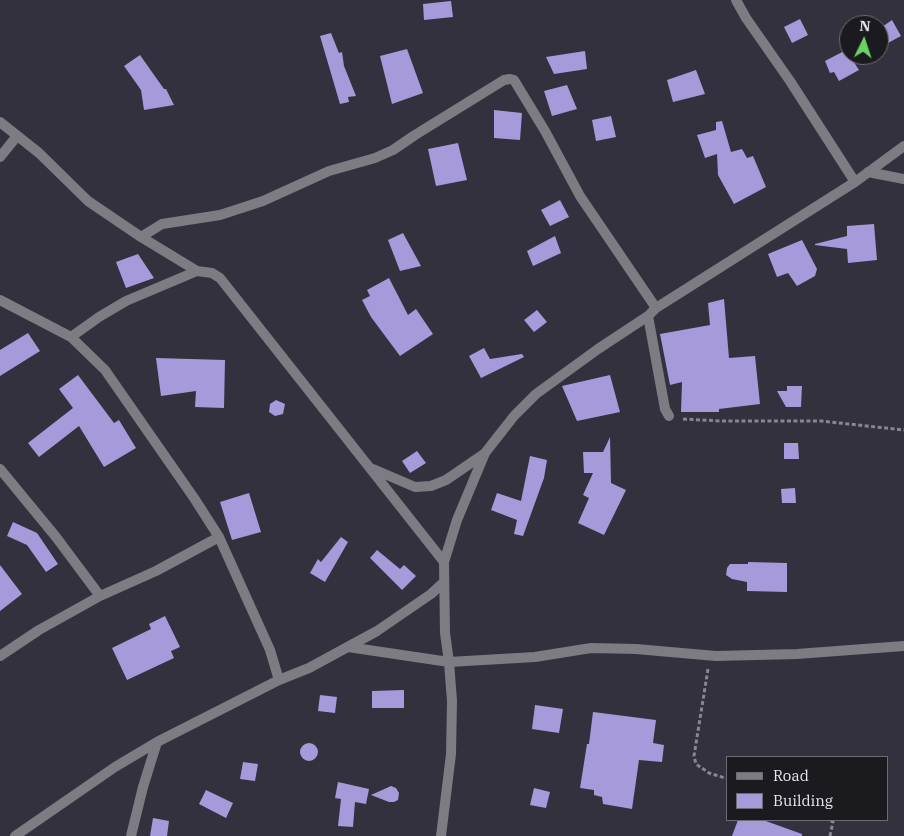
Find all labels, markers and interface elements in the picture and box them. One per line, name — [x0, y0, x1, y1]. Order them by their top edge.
north arrow — [839, 15, 889, 65]
text: N — [859, 17, 871, 35]
legend — [726, 756, 889, 821]
text: Road — [773, 766, 809, 785]
text: Building — [773, 791, 833, 810]

